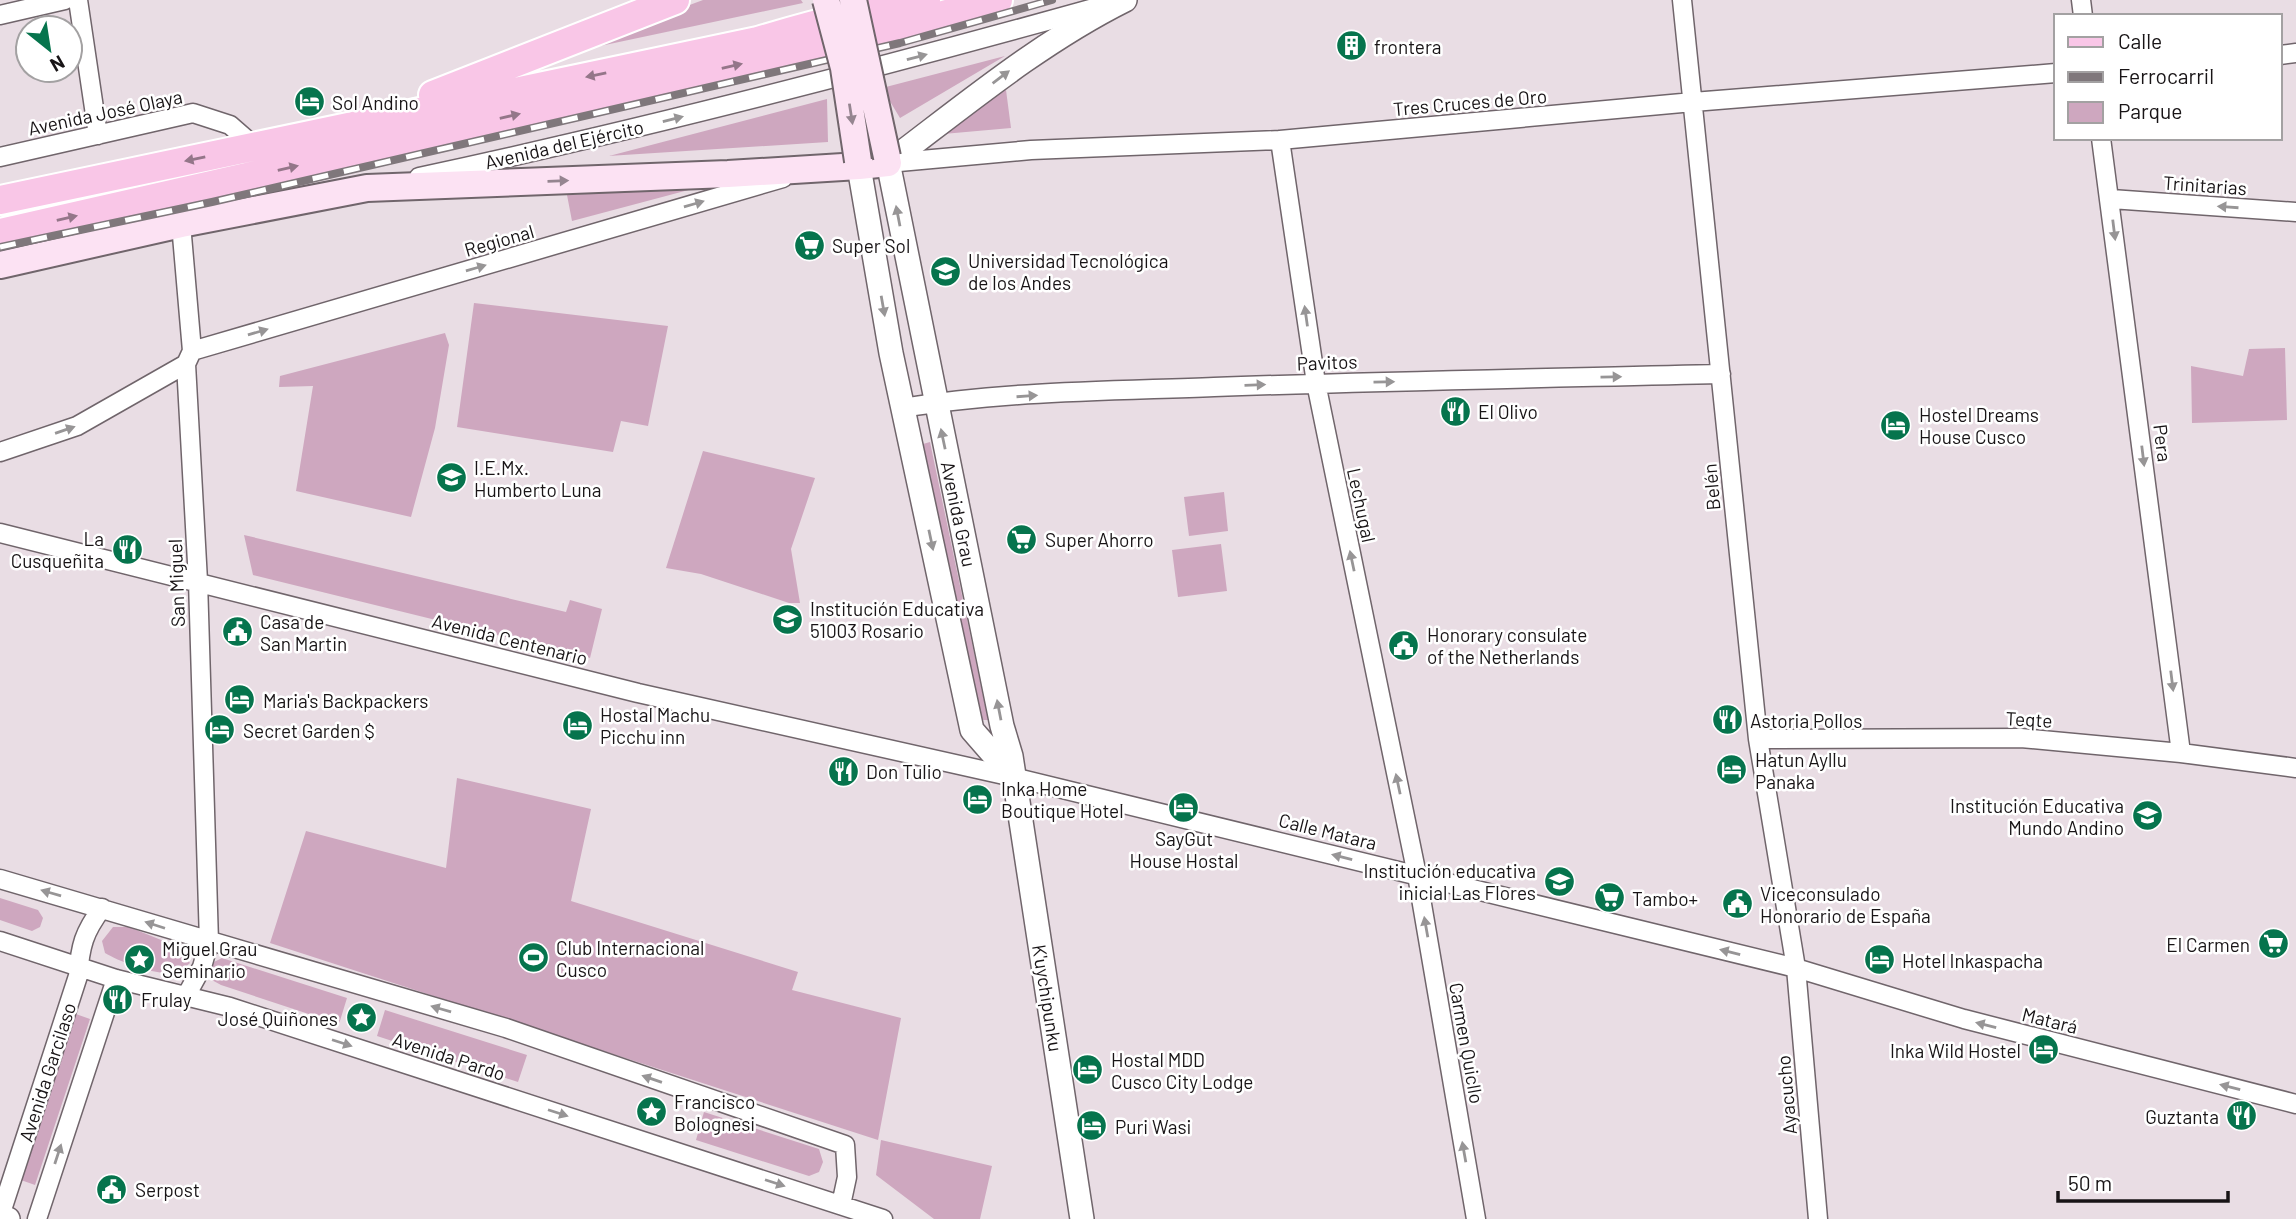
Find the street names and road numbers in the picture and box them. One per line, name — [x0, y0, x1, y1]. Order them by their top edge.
street label: Avenida José Olaya — [26, 84, 184, 140]
street label: Tres Cruces de Oro — [1392, 84, 1548, 120]
street label: Avenida del Ejército — [482, 115, 646, 173]
street label: Trinitarias — [2162, 171, 2248, 199]
street label: Regional — [462, 219, 536, 261]
street label: Pavitos — [1296, 349, 1358, 375]
street label: Pera — [2149, 423, 2177, 463]
street label: Avenida Grau — [937, 459, 981, 569]
street label: Belén — [1698, 463, 1724, 511]
street label: Lechugal — [1343, 466, 1381, 544]
street label: San Miguel — [163, 539, 189, 627]
street label: Avenida Centenario — [430, 609, 590, 669]
street label: Teqte — [2005, 706, 2053, 732]
street label: Calle Matara — [1277, 808, 1379, 854]
street label: K'uychipunku — [1028, 943, 1068, 1053]
street label: Carmen Quicllo — [1445, 981, 1489, 1105]
street label: Avenida Garcilaso — [14, 999, 80, 1145]
street label: Matará — [2020, 1002, 2080, 1038]
street label: Avenida Pardo — [390, 1027, 508, 1085]
street label: Ayacucho — [1771, 1054, 1801, 1136]

